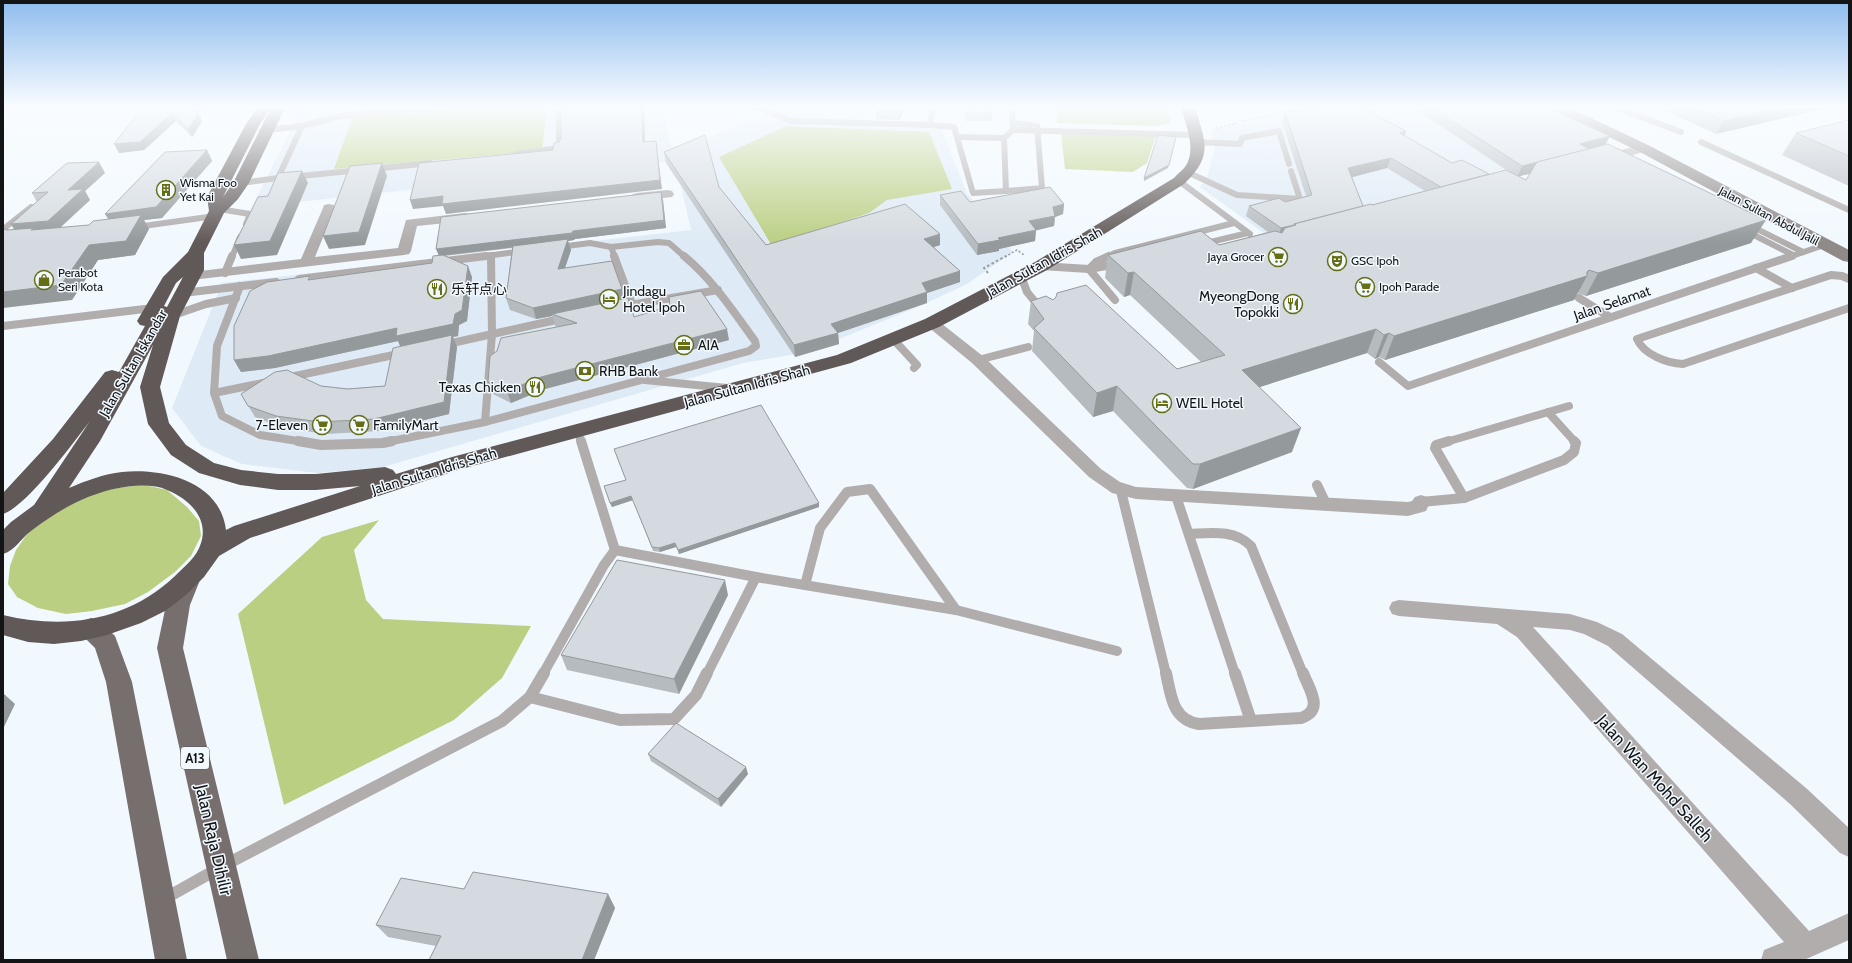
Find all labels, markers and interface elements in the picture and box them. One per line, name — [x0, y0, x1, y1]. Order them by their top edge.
place label: Wisma Foo Yet Kai — [179, 175, 237, 204]
building icon: Wisma Foo Yet Kai — [155, 179, 177, 201]
street label: Jalan Sultan Abdul Jalil — [1716, 182, 1822, 248]
street label: Jalan Sultan Idris Shah — [982, 223, 1105, 302]
supermarket icon: Jaya Grocer — [1267, 246, 1289, 268]
place label: Jaya Grocer — [1207, 249, 1264, 264]
theatre icon: GSC Ipoh — [1326, 250, 1348, 272]
place label: GSC Ipoh — [1351, 253, 1399, 268]
place label: Perabot Seri Kota — [58, 265, 103, 294]
shop icon: Perabot Seri Kota — [33, 269, 55, 291]
supermarket icon: Ipoh Parade — [1354, 276, 1376, 298]
restaurant icon: 乐轩点心 — [426, 278, 448, 300]
place label: Ipoh Parade — [1379, 279, 1439, 294]
place label: 乐轩点心 — [451, 280, 507, 298]
street label: Jalan Selamat — [1570, 281, 1653, 325]
place label: Jindagu Hotel Ipoh — [622, 282, 685, 316]
place label: MyeongDong Topokki — [1199, 287, 1280, 321]
hotel icon: Jindagu Hotel Ipoh — [598, 288, 620, 310]
restaurant icon: MyeongDong Topokki — [1282, 293, 1304, 315]
street label: Jalan Sultan Iskandar — [94, 306, 171, 421]
office icon: AIA — [673, 334, 695, 356]
place label: AIA — [698, 336, 719, 354]
bank icon: RHB Bank — [574, 360, 596, 382]
street label: Jalan Sultan Idris Shah — [681, 361, 812, 412]
place label: RHB Bank — [599, 362, 659, 380]
restaurant icon: Texas Chicken — [524, 376, 546, 398]
place label: Texas Chicken — [439, 378, 521, 396]
hotel icon: WEIL Hotel — [1151, 392, 1173, 414]
place label: WEIL Hotel — [1176, 394, 1244, 412]
supermarket icon: 7-Eleven — [311, 414, 333, 436]
supermarket icon: FamilyMart — [348, 414, 370, 436]
place label: 7-Eleven — [255, 416, 308, 434]
place label: FamilyMart — [373, 416, 439, 434]
street label: Jalan Sultan Idris Shah — [368, 443, 499, 499]
street label: Jalan Wan Mohd Salleh — [1592, 710, 1717, 846]
road number: A13 — [181, 747, 209, 769]
street label: Jalan Raja Dihilir — [190, 782, 237, 898]

